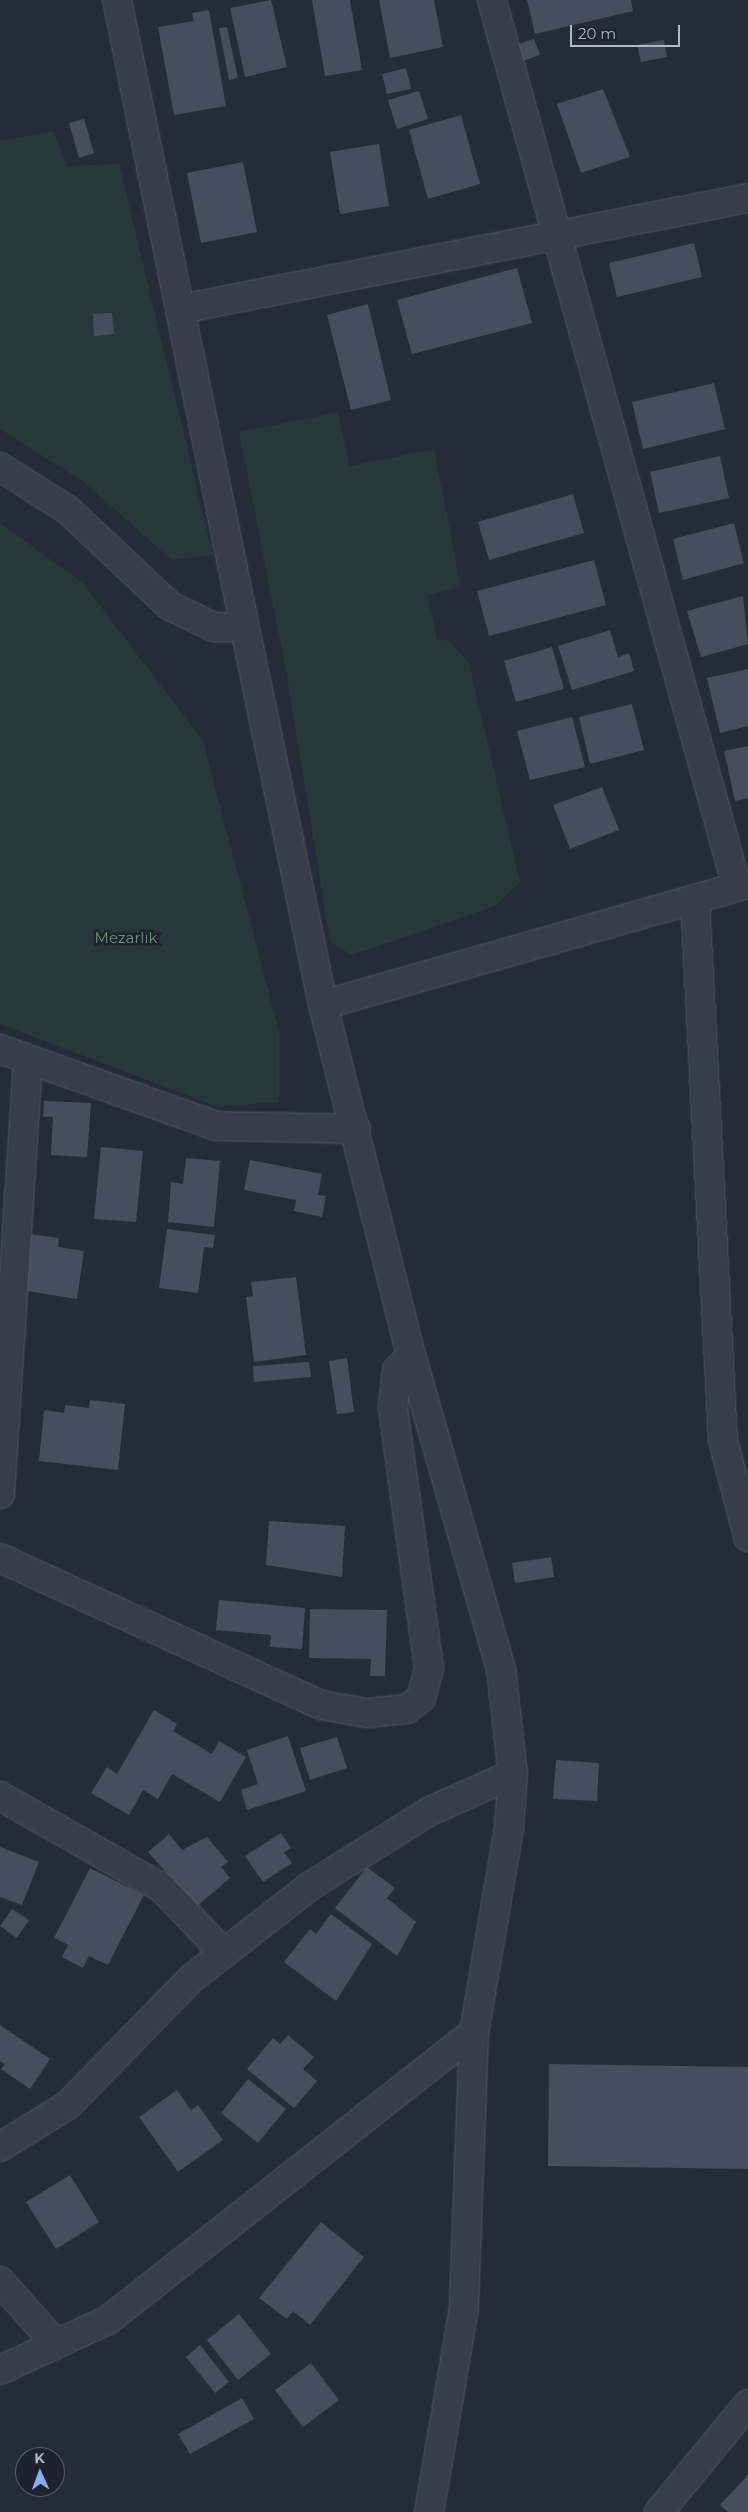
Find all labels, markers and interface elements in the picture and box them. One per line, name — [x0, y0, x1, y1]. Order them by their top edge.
scale bar — [573, 15, 683, 47]
text: 20 m — [578, 24, 616, 43]
park label: Mezarlık — [95, 929, 157, 947]
north arrow — [15, 2447, 65, 2497]
text: K — [34, 2449, 45, 2467]

